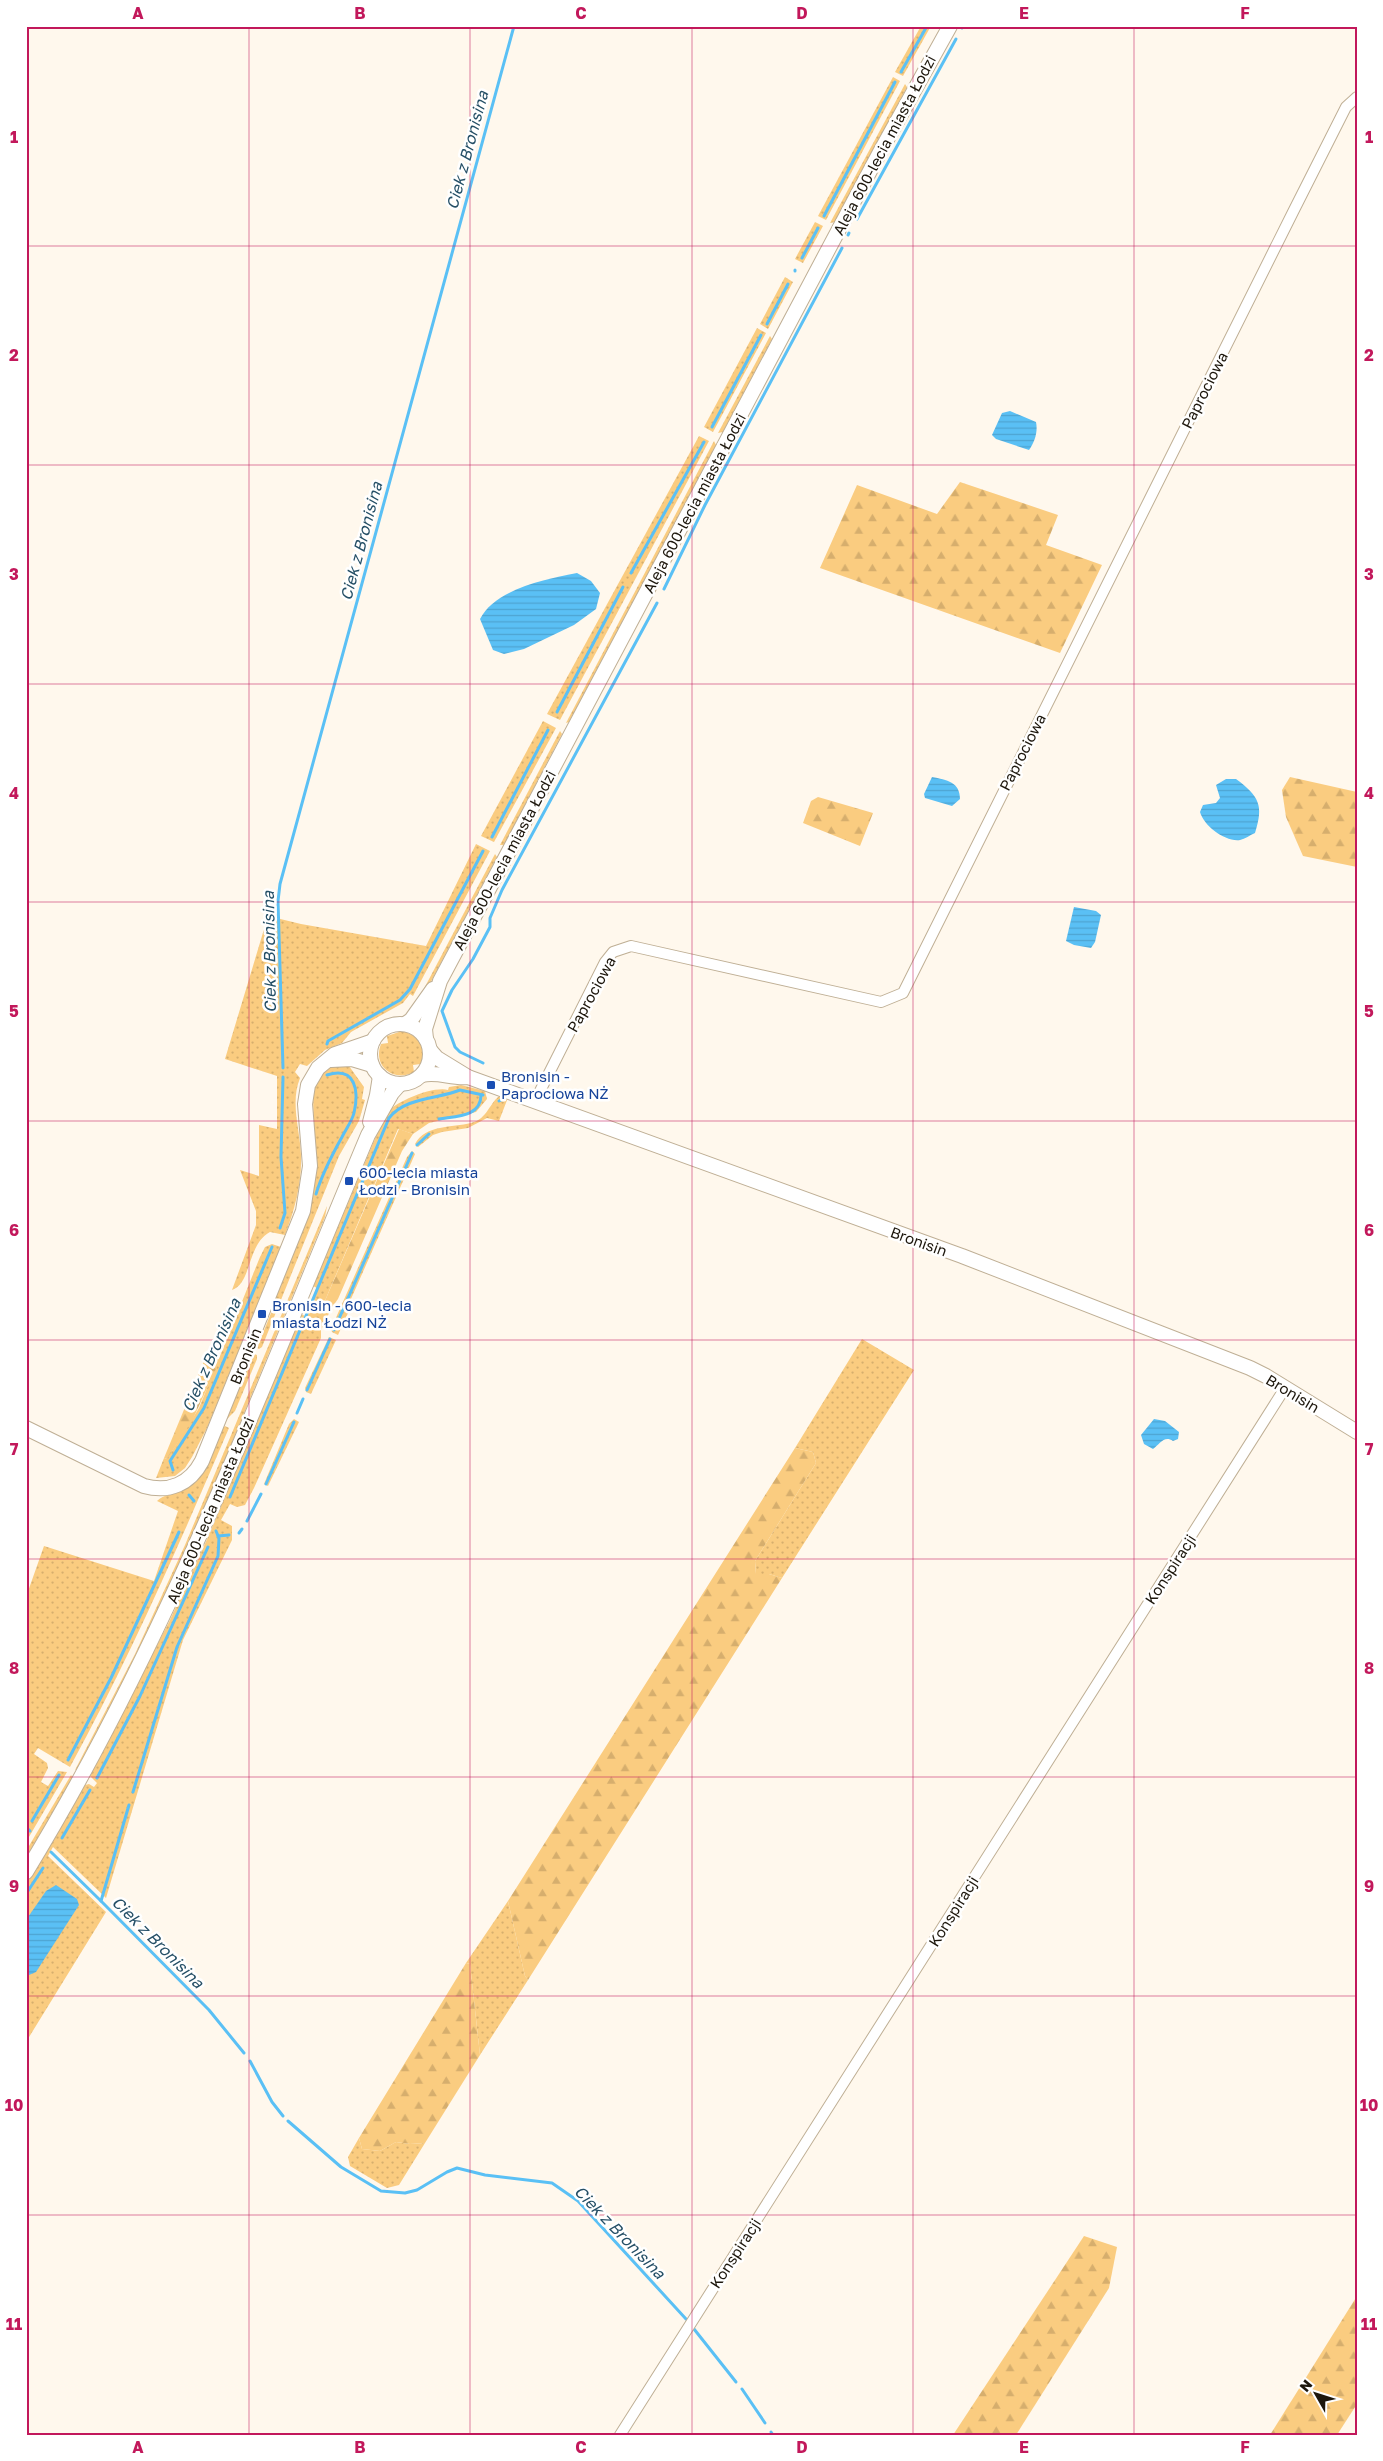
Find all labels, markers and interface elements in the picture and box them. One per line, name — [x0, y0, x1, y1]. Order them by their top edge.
text: A — [132, 3, 144, 23]
text: B — [354, 3, 366, 23]
text: C — [575, 3, 587, 23]
text: D — [796, 3, 808, 23]
text: E — [1019, 3, 1029, 23]
text: F — [1240, 3, 1250, 23]
street label: Aleja 600-lecia miasta Łodzi — [829, 52, 939, 238]
water label: Ciek z Bronisina — [442, 88, 493, 211]
text: 1 — [10, 127, 18, 147]
text: 1 — [1365, 127, 1373, 147]
text: 2 — [9, 345, 19, 365]
text: 2 — [1364, 345, 1374, 365]
street label: Paprociowa — [1177, 349, 1231, 431]
street label: Aleja 600-lecia miasta Łodzi — [639, 410, 749, 596]
water label: Ciek z Bronisina — [336, 479, 387, 602]
text: 3 — [9, 564, 19, 584]
text: 3 — [1364, 564, 1374, 584]
street label: Paprociowa — [995, 711, 1049, 793]
street label: Aleja 600-lecia miasta Łodzi — [449, 767, 559, 953]
text: 4 — [9, 783, 19, 803]
text: 4 — [1364, 783, 1374, 803]
water label: Ciek z Bronisina — [258, 890, 280, 1013]
street label: Paprociowa — [563, 953, 619, 1035]
text: 5 — [9, 1001, 19, 1021]
text: 5 — [1364, 1001, 1374, 1021]
place label: Bronisin - Paprociowa NŻ — [501, 1067, 609, 1102]
marker: Bronisin - Paprociowa NŻ — [485, 1079, 497, 1091]
place label: 600-lecia miasta Łodzi - Bronisin — [359, 1163, 478, 1198]
marker: 600-lecia miasta Łodzi - Bronisin — [343, 1175, 355, 1187]
text: 6 — [9, 1220, 19, 1240]
text: 6 — [1364, 1220, 1374, 1240]
street label: Bronisin — [888, 1222, 950, 1260]
water label: Ciek z Bronisina — [177, 1295, 245, 1415]
place label: Bronisin - 600-lecia miasta Łodzi NŻ — [272, 1296, 412, 1331]
marker: Bronisin - 600-lecia miasta Łodzi NŻ — [256, 1308, 268, 1320]
street label: Bronisin — [226, 1325, 264, 1387]
street label: Bronisin — [1263, 1370, 1323, 1416]
street label: Aleja 600-lecia miasta Łodzi — [162, 1414, 258, 1606]
text: 7 — [10, 1439, 19, 1459]
text: 7 — [1365, 1439, 1374, 1459]
street label: Konspiracji — [1141, 1531, 1199, 1607]
text: 8 — [9, 1658, 19, 1678]
text: 8 — [1364, 1658, 1374, 1678]
street label: Konspiracji — [924, 1872, 982, 1950]
text: 9 — [9, 1876, 19, 1896]
text: 9 — [1364, 1876, 1374, 1896]
water label: Ciek z Bronisina — [108, 1892, 209, 1993]
text: 10 — [5, 2095, 23, 2115]
text: 10 — [1360, 2095, 1378, 2115]
water label: Ciek z Bronisina — [570, 2181, 670, 2283]
street label: Konspiracji — [706, 2215, 764, 2291]
text: 11 — [6, 2314, 22, 2334]
text: 11 — [1361, 2314, 1377, 2334]
north arrow — [1290, 2368, 1340, 2418]
text: N — [1296, 2376, 1315, 2395]
text: A — [132, 2437, 144, 2457]
text: B — [354, 2437, 366, 2457]
text: C — [575, 2437, 587, 2457]
text: D — [796, 2437, 808, 2457]
text: E — [1019, 2437, 1029, 2457]
text: F — [1240, 2437, 1250, 2457]

